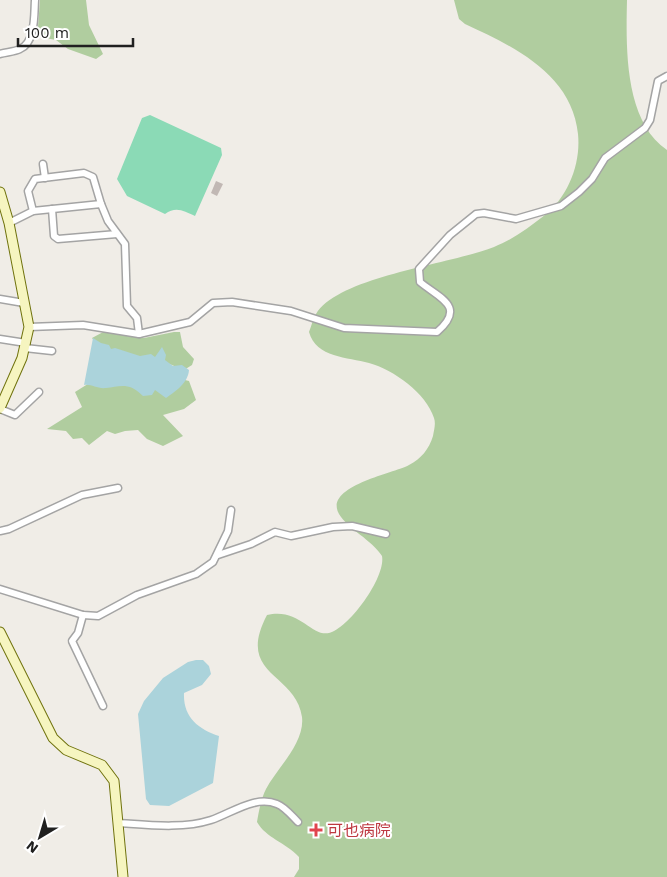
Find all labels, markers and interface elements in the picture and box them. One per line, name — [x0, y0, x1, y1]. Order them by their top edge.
scale bar — [18, 15, 132, 47]
text: 100 m — [25, 24, 69, 42]
north arrow — [15, 812, 65, 862]
place label: 可也病院 — [327, 821, 391, 840]
marker: 可也病院 — [309, 823, 323, 837]
text: N — [23, 838, 41, 857]

